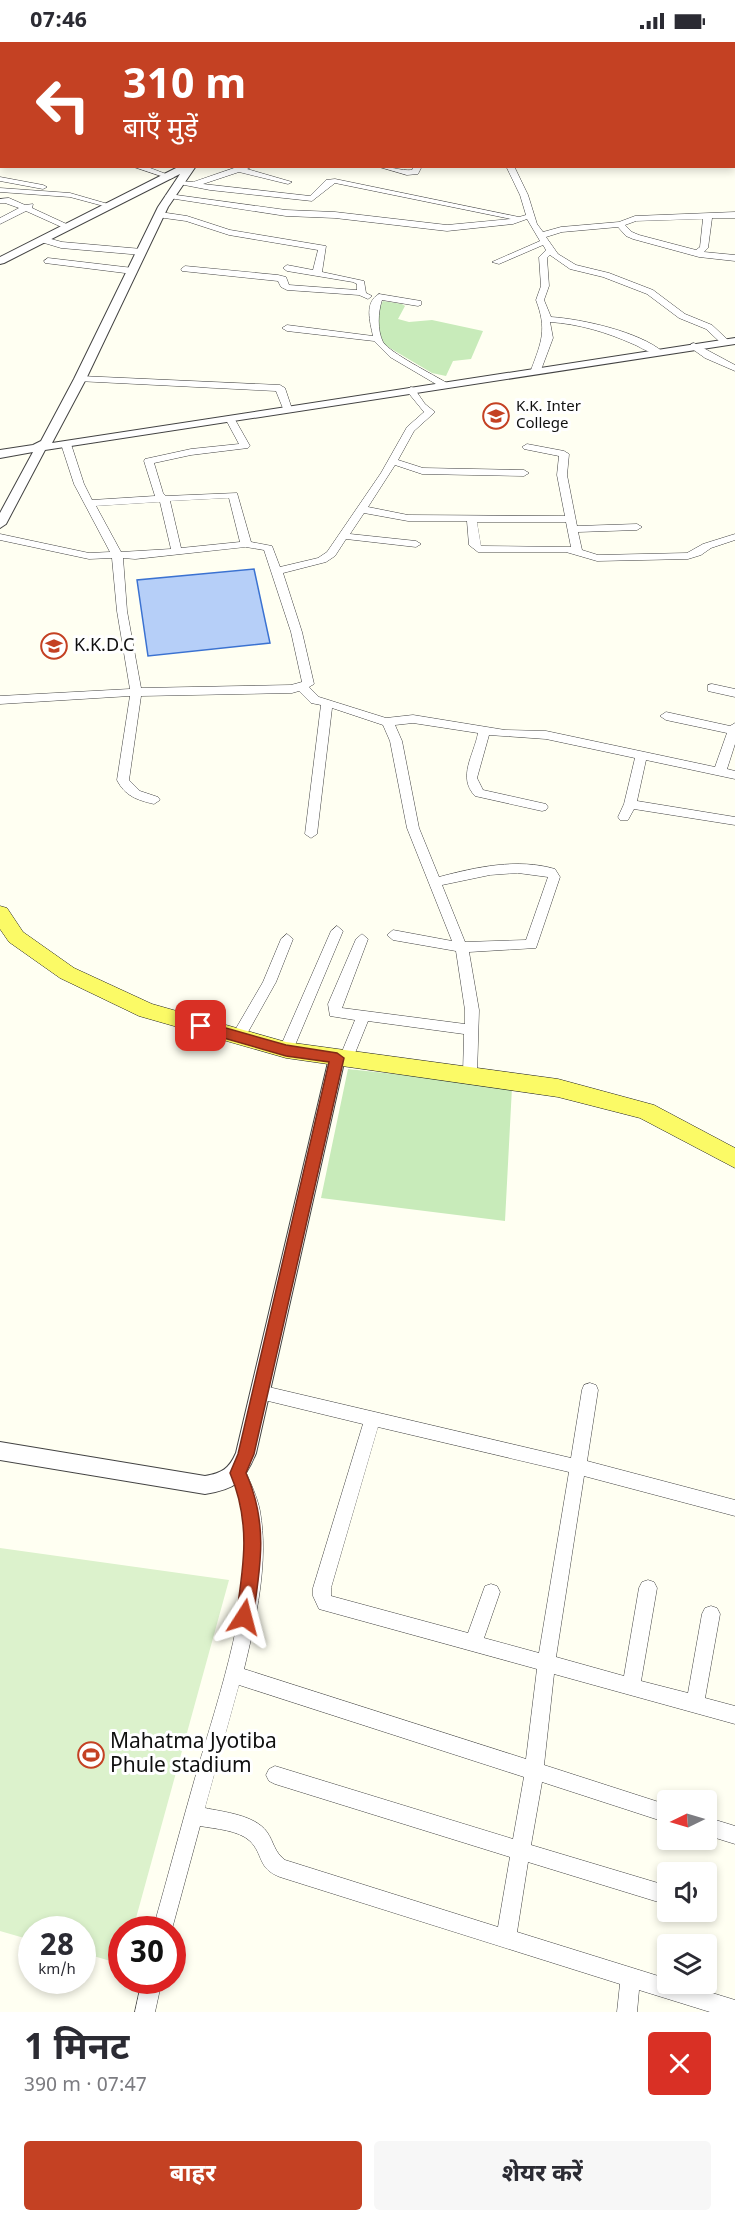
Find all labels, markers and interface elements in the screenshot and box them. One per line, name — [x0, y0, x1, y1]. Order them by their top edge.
text: 07:46 — [30, 7, 87, 36]
text: 310 m — [123, 60, 246, 115]
icon: left — [24, 66, 102, 144]
text: बाएँ मुड़ें — [123, 113, 198, 148]
place label: K.K. Inter College — [516, 398, 581, 434]
school or university icon: K.K. Inter College — [481, 401, 511, 431]
school or university icon: K.K.D.C — [39, 631, 69, 661]
place label: K.K.D.C — [74, 635, 134, 658]
pin — [175, 1000, 226, 1051]
icon: arrive — [184, 1009, 217, 1042]
position arrow — [212, 1585, 276, 1649]
place label: Mahatma Jyotiba Phule stadium — [110, 1729, 277, 1781]
sports icon: Mahatma Jyotiba Phule stadium — [76, 1740, 106, 1770]
north arrow — [657, 1790, 717, 1850]
map controls — [657, 1790, 717, 1994]
button: sound — [657, 1862, 717, 1922]
speed limit sign: 30 — [108, 1916, 186, 1994]
text: 28 — [40, 1928, 74, 1967]
button: layers — [657, 1934, 717, 1994]
text: km/h — [38, 1961, 76, 1980]
text: 1 मिनट — [24, 2027, 129, 2074]
button: close — [648, 2032, 711, 2095]
text: 390 m · 07:47 — [24, 2073, 147, 2099]
button: बाहर — [24, 2141, 362, 2210]
button: शेयर करें — [374, 2141, 711, 2210]

